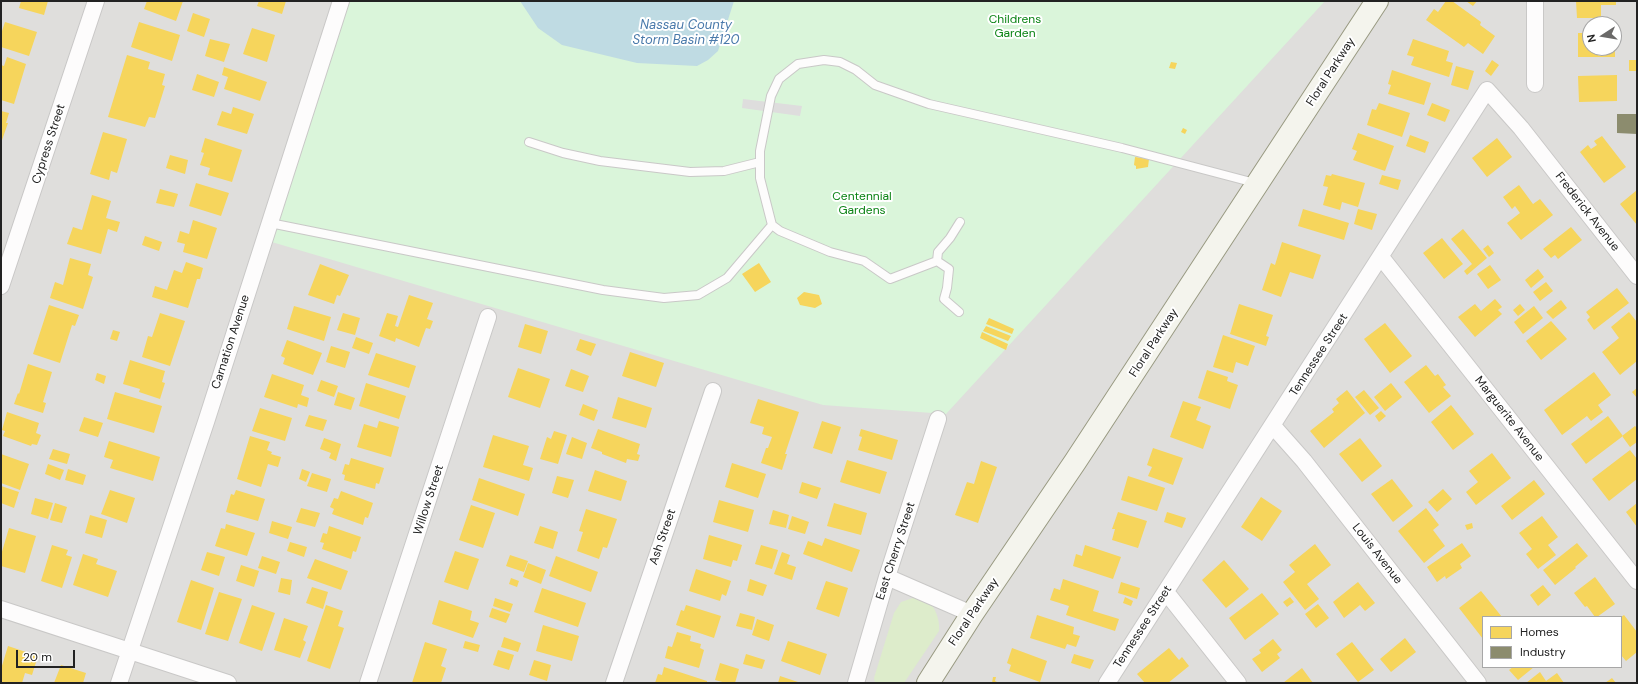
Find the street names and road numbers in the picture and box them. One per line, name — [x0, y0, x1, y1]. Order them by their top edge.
street label: Floral Parkway — [1304, 35, 1358, 109]
street label: Cypress Street — [29, 102, 69, 186]
street label: Frederick Avenue — [1552, 170, 1622, 254]
street label: Carnation Avenue — [209, 293, 253, 391]
street label: Floral Parkway — [1127, 306, 1181, 380]
street label: Tennessee Street — [1287, 311, 1351, 399]
street label: Marguerite Avenue — [1471, 374, 1547, 464]
street label: Willow Street — [411, 463, 447, 537]
street label: East Cherry Street — [873, 500, 919, 602]
street label: Ash Street — [647, 507, 679, 567]
street label: Louis Avenue — [1349, 521, 1405, 587]
street label: Floral Parkway — [946, 575, 1002, 649]
street label: Tennessee Street — [1111, 583, 1175, 671]

